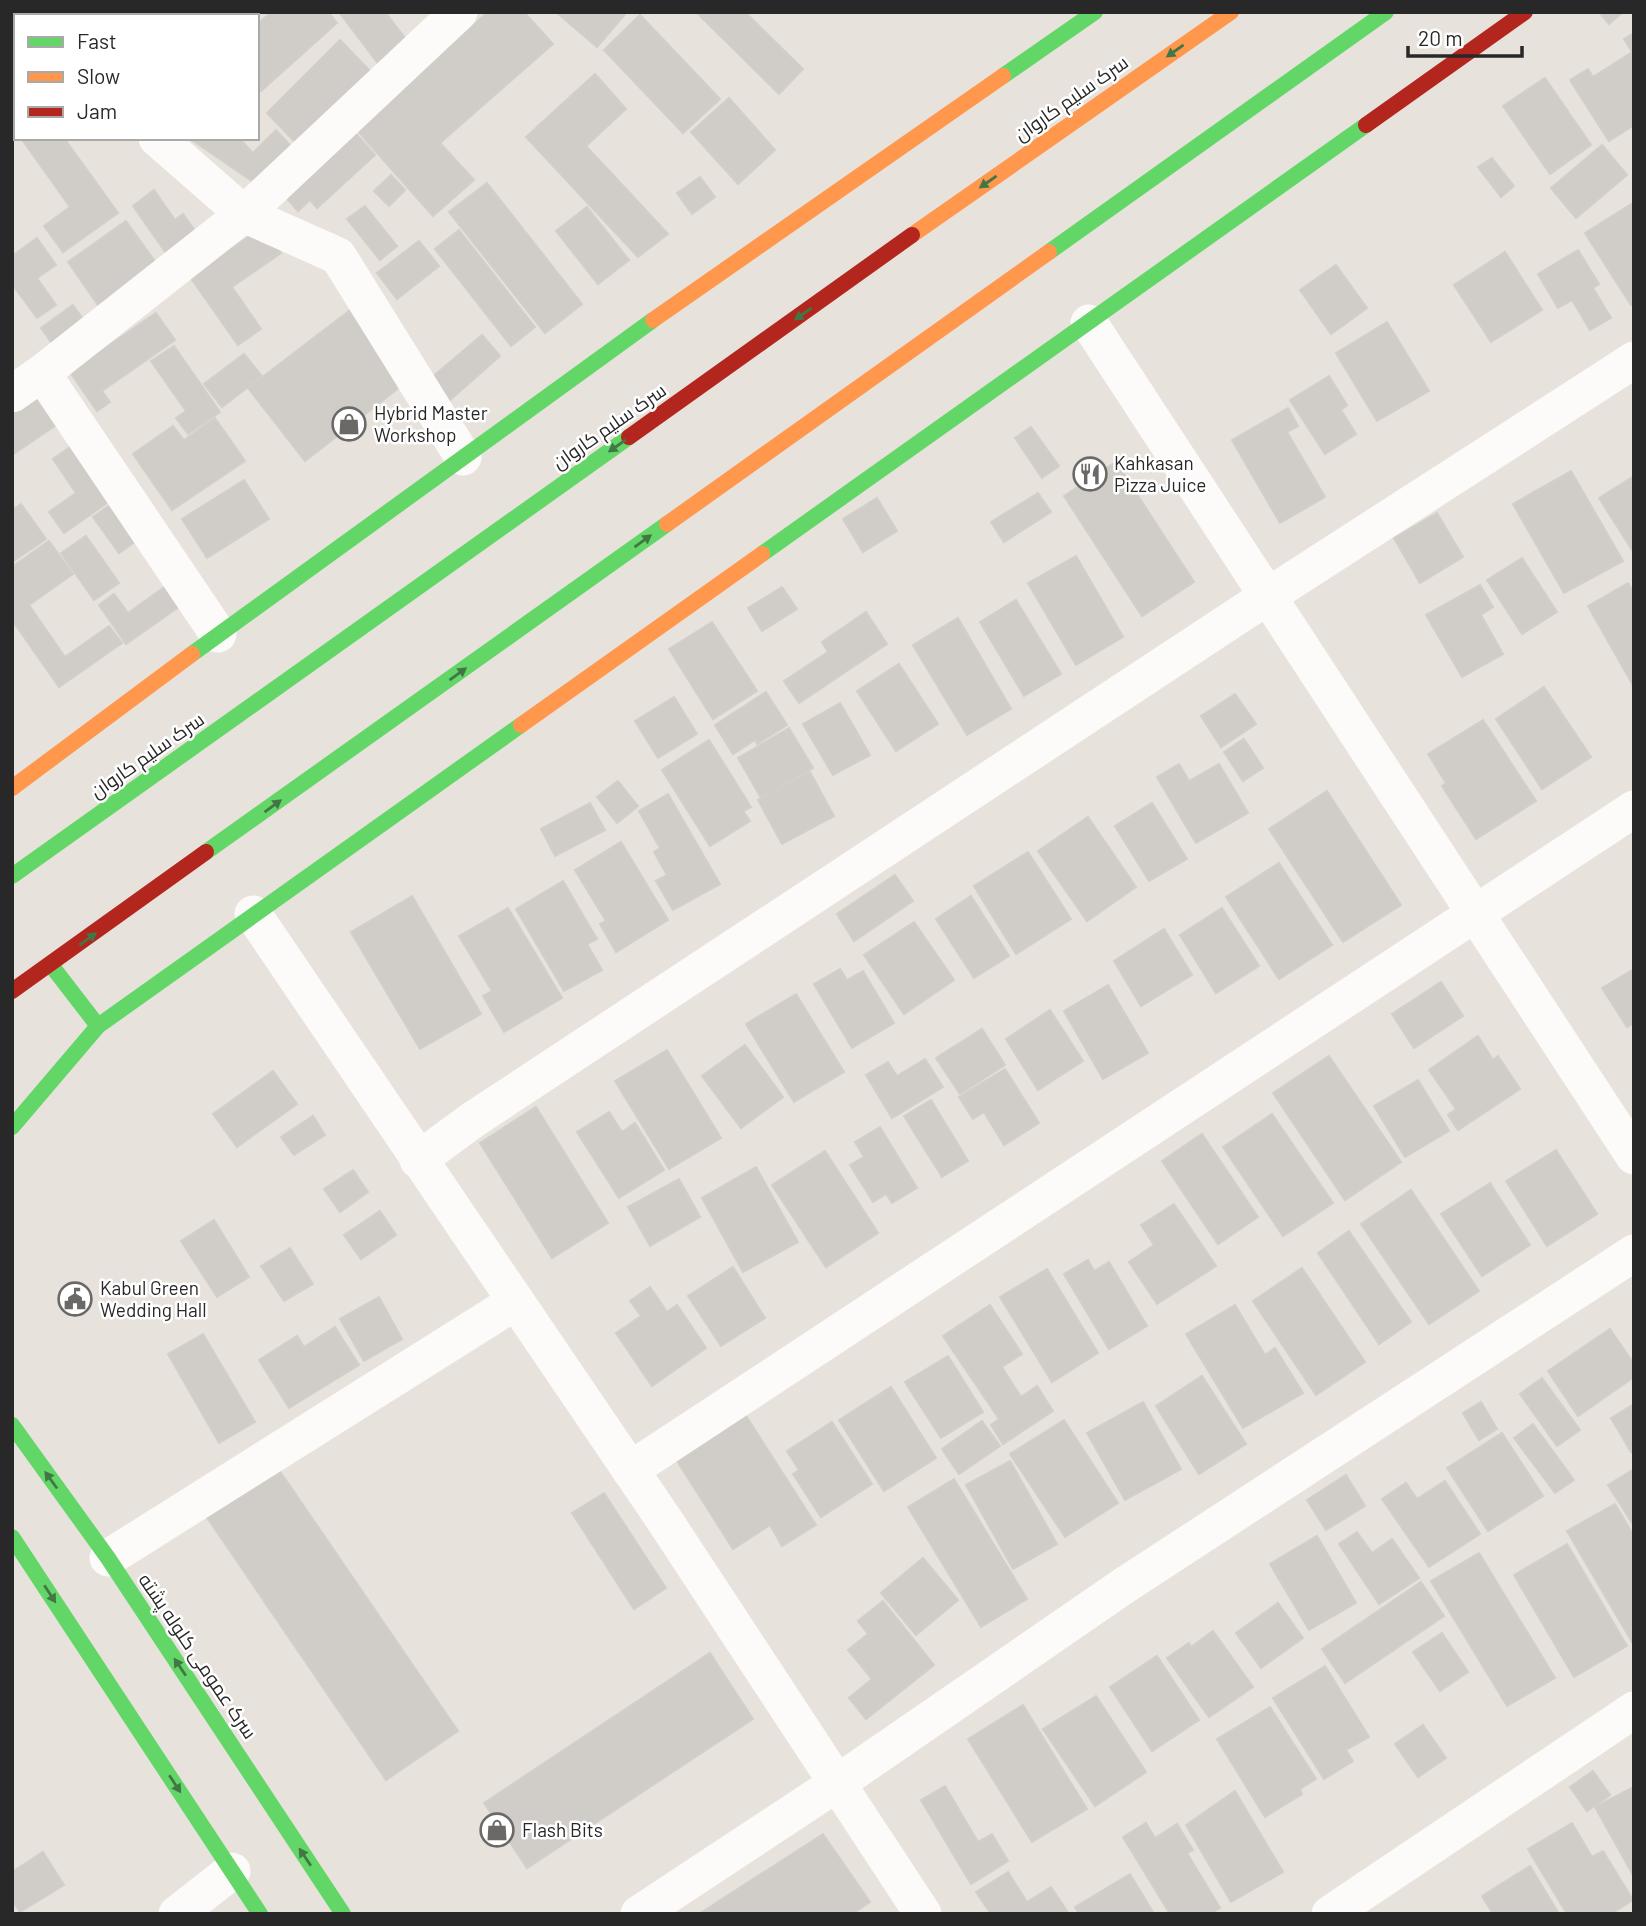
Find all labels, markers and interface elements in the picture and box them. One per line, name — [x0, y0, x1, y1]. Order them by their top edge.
legend — [14, 14, 259, 140]
scale bar — [1408, 14, 1522, 58]
text: 20 m — [1418, 25, 1463, 50]
text: Fast — [77, 28, 117, 53]
one-way arrow — [1166, 44, 1184, 58]
street label: سرک سلیم کاروان — [1009, 50, 1134, 148]
text: Slow — [77, 63, 120, 88]
text: Jam — [77, 98, 117, 123]
one-way arrow — [979, 175, 997, 189]
one-way arrow — [794, 307, 812, 321]
street label: سرک سلیم کاروان — [547, 378, 672, 476]
place label: Hybrid Master Workshop — [374, 401, 488, 446]
shop icon: Hybrid Master Workshop — [330, 405, 368, 443]
one-way arrow — [609, 438, 627, 453]
place label: Kahkasan Pizza Juice — [1114, 451, 1206, 496]
restaurant icon: Kahkasan Pizza Juice — [1071, 455, 1109, 493]
one-way arrow — [634, 534, 652, 548]
one-way arrow — [449, 667, 467, 681]
street label: سرک سلیم کاروان — [85, 707, 210, 805]
one-way arrow — [264, 799, 282, 813]
one-way arrow — [79, 932, 97, 946]
place label: Kabul Green Wedding Hall — [100, 1276, 207, 1321]
public building icon: Kabul Green Wedding Hall — [56, 1280, 94, 1318]
one-way arrow — [44, 1471, 58, 1489]
street label: سرک عمومی کلوله پشته — [133, 1569, 262, 1744]
one-way arrow — [43, 1584, 56, 1604]
one-way arrow — [173, 1658, 187, 1676]
one-way arrow — [168, 1774, 181, 1794]
shop icon: Flash Bits — [478, 1811, 516, 1849]
place label: Flash Bits — [522, 1818, 603, 1841]
one-way arrow — [299, 1847, 312, 1867]

